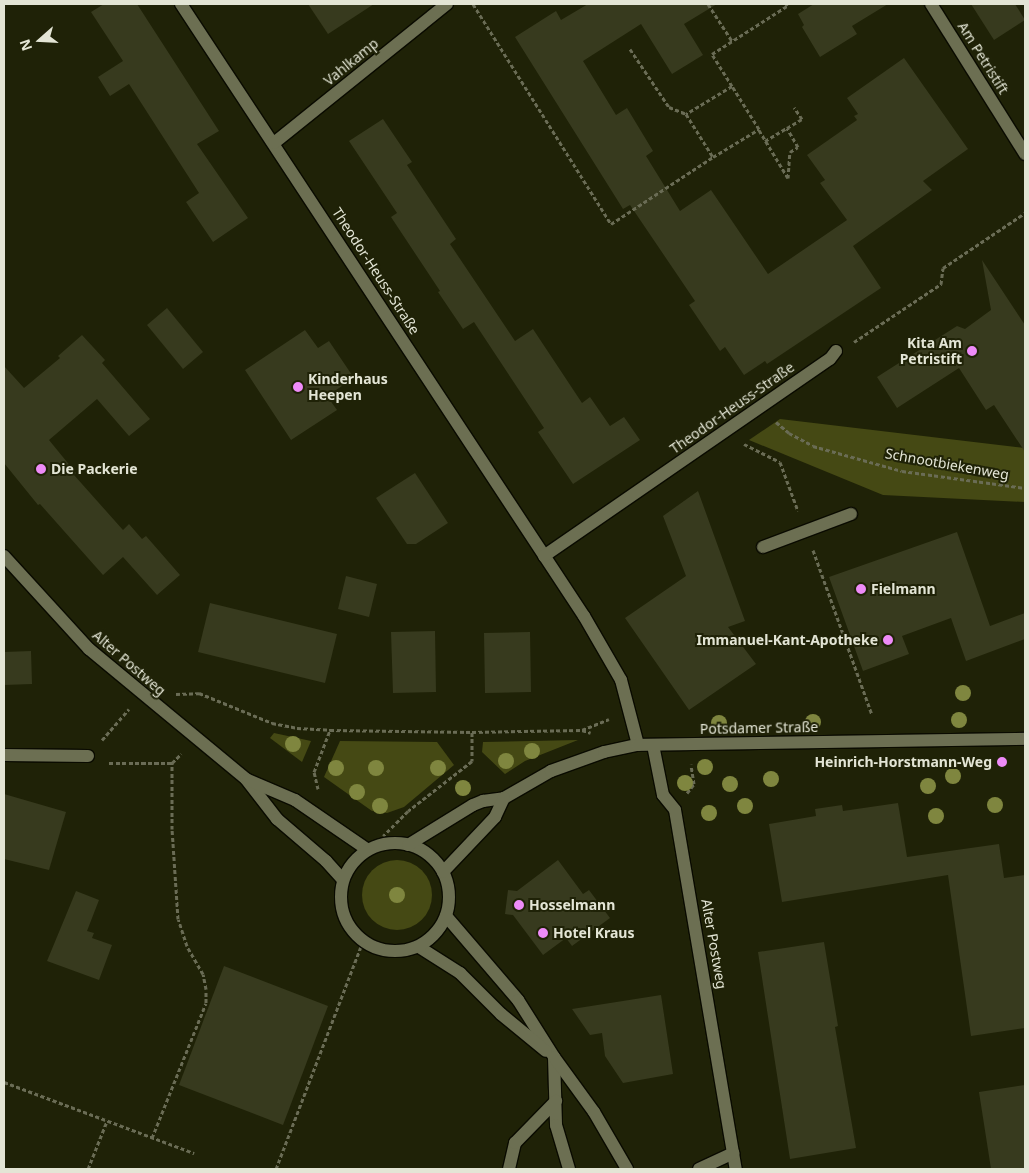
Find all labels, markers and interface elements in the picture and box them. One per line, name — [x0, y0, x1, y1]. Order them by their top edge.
north arrow — [15, 15, 65, 65]
street label: Am Petristift — [954, 19, 1012, 97]
street label: Vahlkamp — [320, 35, 382, 89]
text: N — [15, 37, 36, 54]
street label: Theodor-Heuss-Straße — [329, 204, 423, 338]
place label: Kita Am Petristift — [900, 335, 962, 368]
marker: Kita Am Petristift — [966, 345, 978, 357]
street label: Theodor-Heuss-Straße — [667, 359, 797, 457]
place label: Kinderhaus Heepen — [308, 371, 388, 404]
marker: Kinderhaus Heepen — [292, 381, 304, 393]
street label: Schnootbiekenweg — [884, 445, 1010, 483]
place label: Die Packerie — [51, 461, 138, 477]
marker: Die Packerie — [35, 463, 47, 475]
place label: Fielmann — [871, 581, 936, 597]
marker: Fielmann — [855, 583, 867, 595]
street label: Alter Postweg — [89, 627, 169, 699]
place label: Immanuel-Kant-Apotheke — [696, 632, 878, 648]
marker: Immanuel-Kant-Apotheke — [882, 634, 894, 646]
street label: Potsdamer Straße — [700, 719, 818, 737]
place label: Heinrich-Horstmann-Weg — [814, 754, 992, 770]
marker: Heinrich-Horstmann-Weg — [996, 756, 1008, 768]
place label: Hosselmann — [529, 897, 615, 913]
street label: Alter Postweg — [698, 898, 730, 990]
marker: Hosselmann — [513, 899, 525, 911]
place label: Hotel Kraus — [553, 925, 634, 941]
marker: Hotel Kraus — [537, 927, 549, 939]

